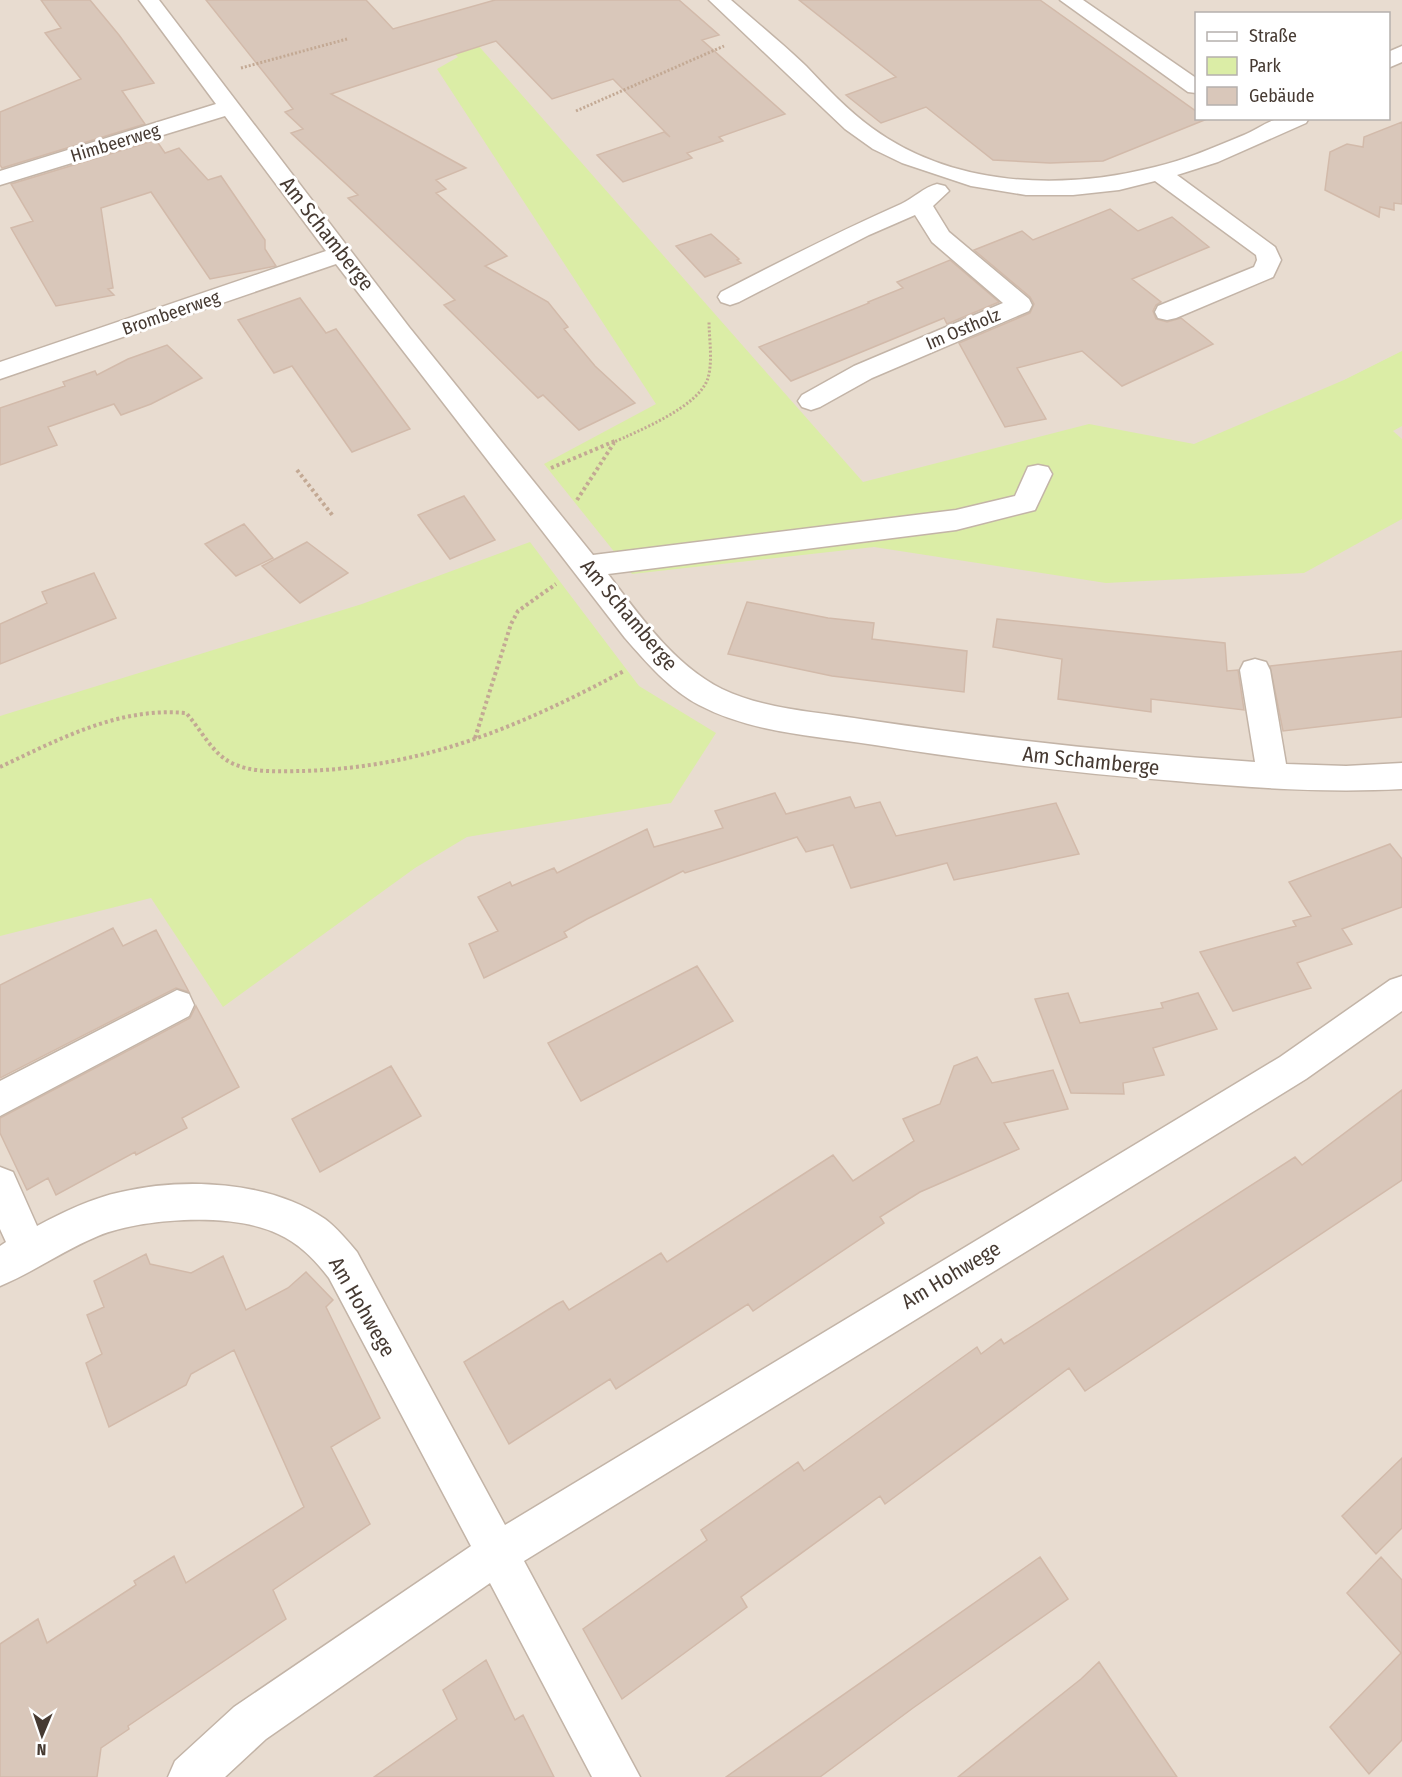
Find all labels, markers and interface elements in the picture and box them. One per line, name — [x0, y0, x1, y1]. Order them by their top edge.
legend — [1195, 12, 1390, 120]
text: Straße — [1249, 25, 1297, 47]
text: Park — [1249, 55, 1282, 77]
text: Gebäude — [1249, 85, 1315, 107]
street label: Himbeerweg — [68, 119, 163, 167]
street label: Am Schamberge — [274, 172, 380, 296]
street label: Brombeerweg — [119, 286, 223, 340]
street label: Im Ostholz — [922, 304, 1004, 354]
street label: Am Schamberge — [575, 554, 683, 676]
street label: Am Schamberge — [1021, 741, 1161, 781]
street label: Am Hohwege — [897, 1235, 1005, 1315]
street label: Am Hohwege — [323, 1252, 401, 1362]
north arrow — [12, 1705, 72, 1765]
text: N — [36, 1740, 47, 1759]

